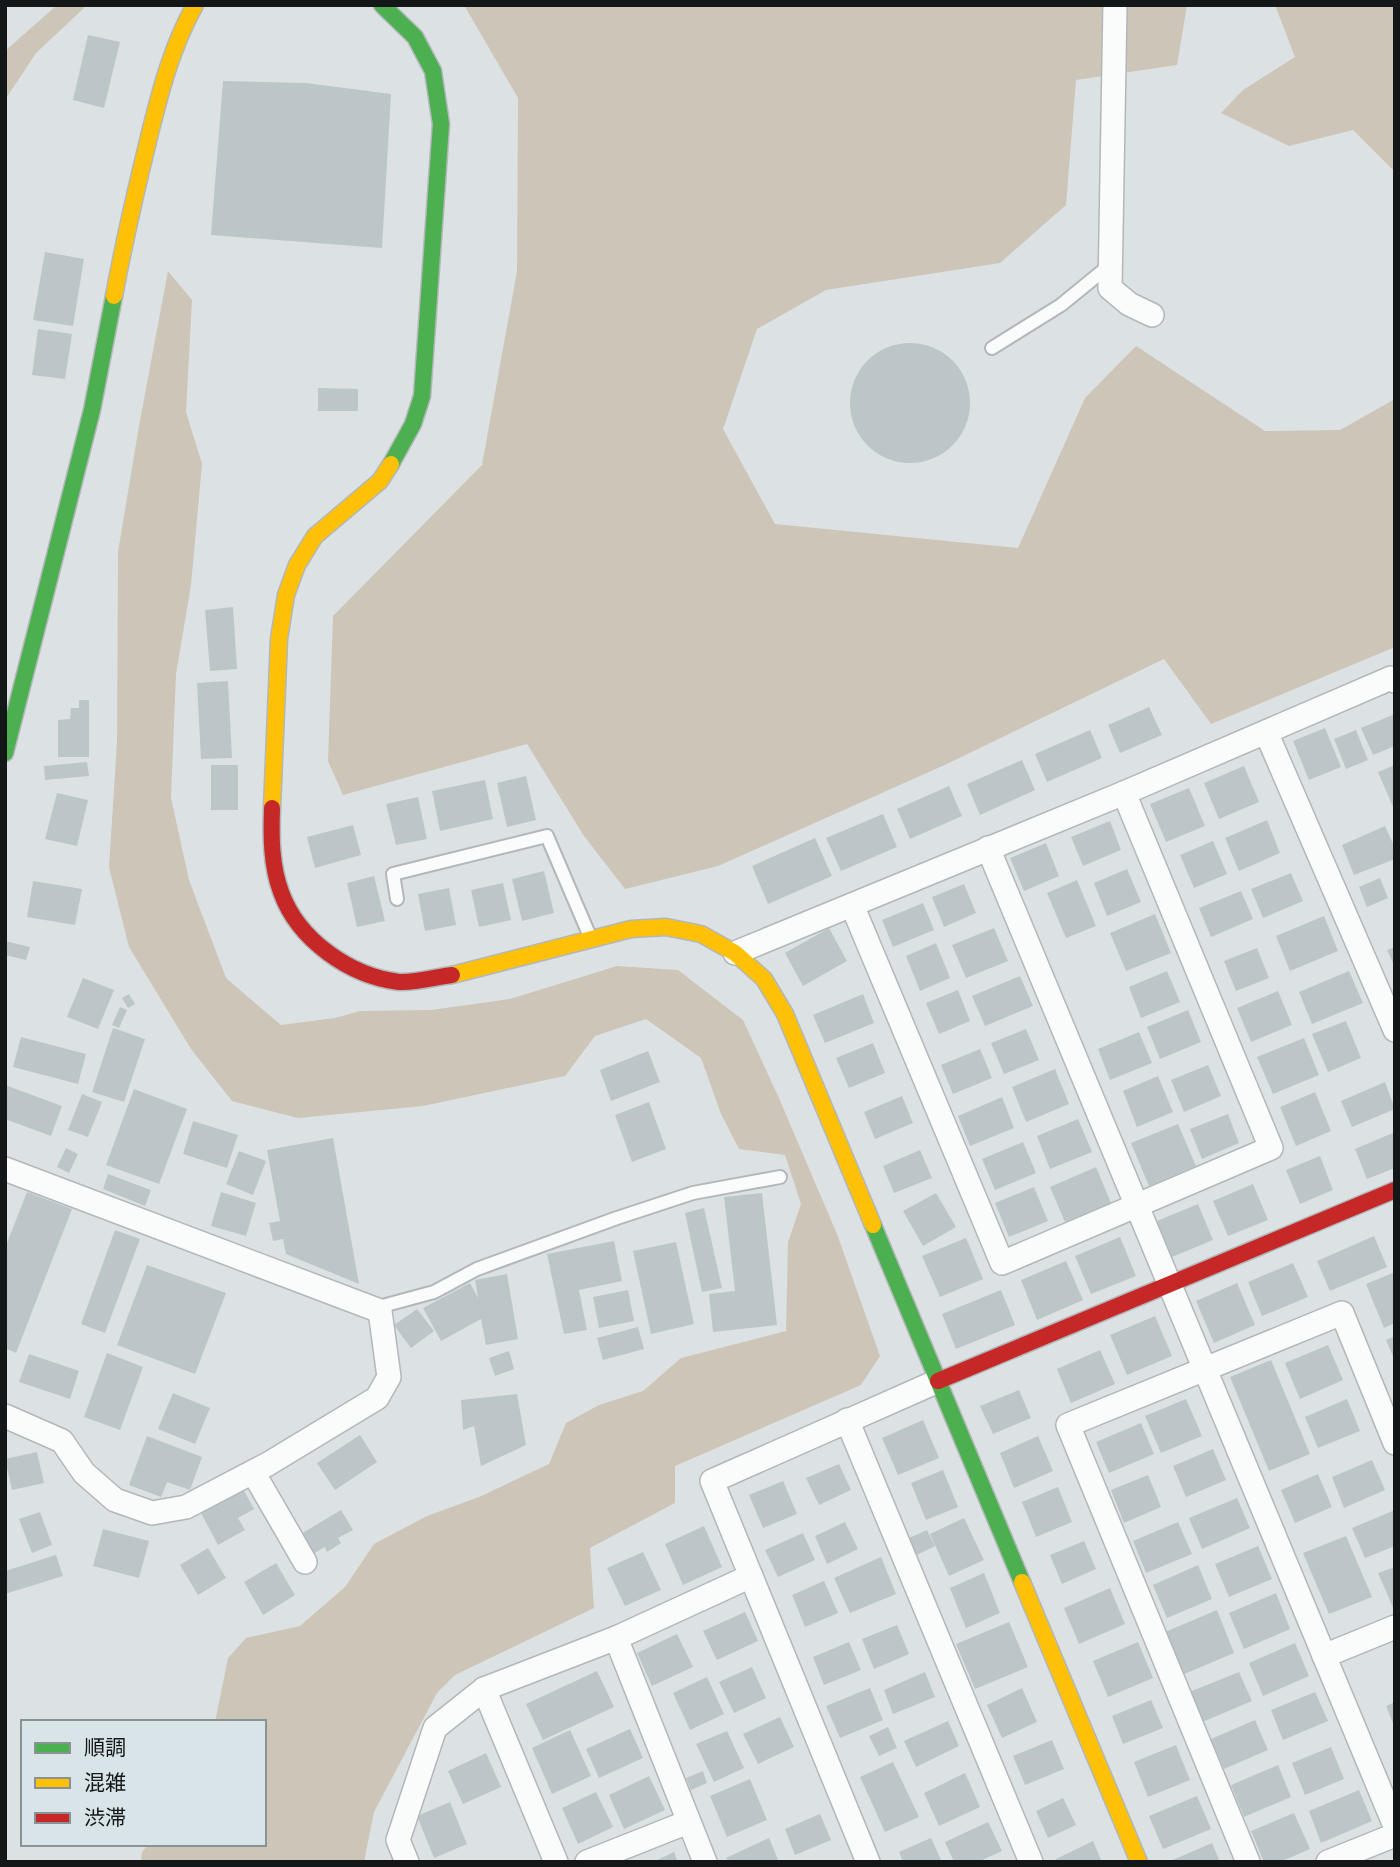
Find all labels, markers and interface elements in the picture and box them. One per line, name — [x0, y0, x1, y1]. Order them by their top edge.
legend — [21, 1720, 266, 1846]
text: 順調 — [84, 1735, 126, 1759]
text: 混雑 — [84, 1770, 126, 1794]
text: 渋滞 — [84, 1805, 126, 1829]

